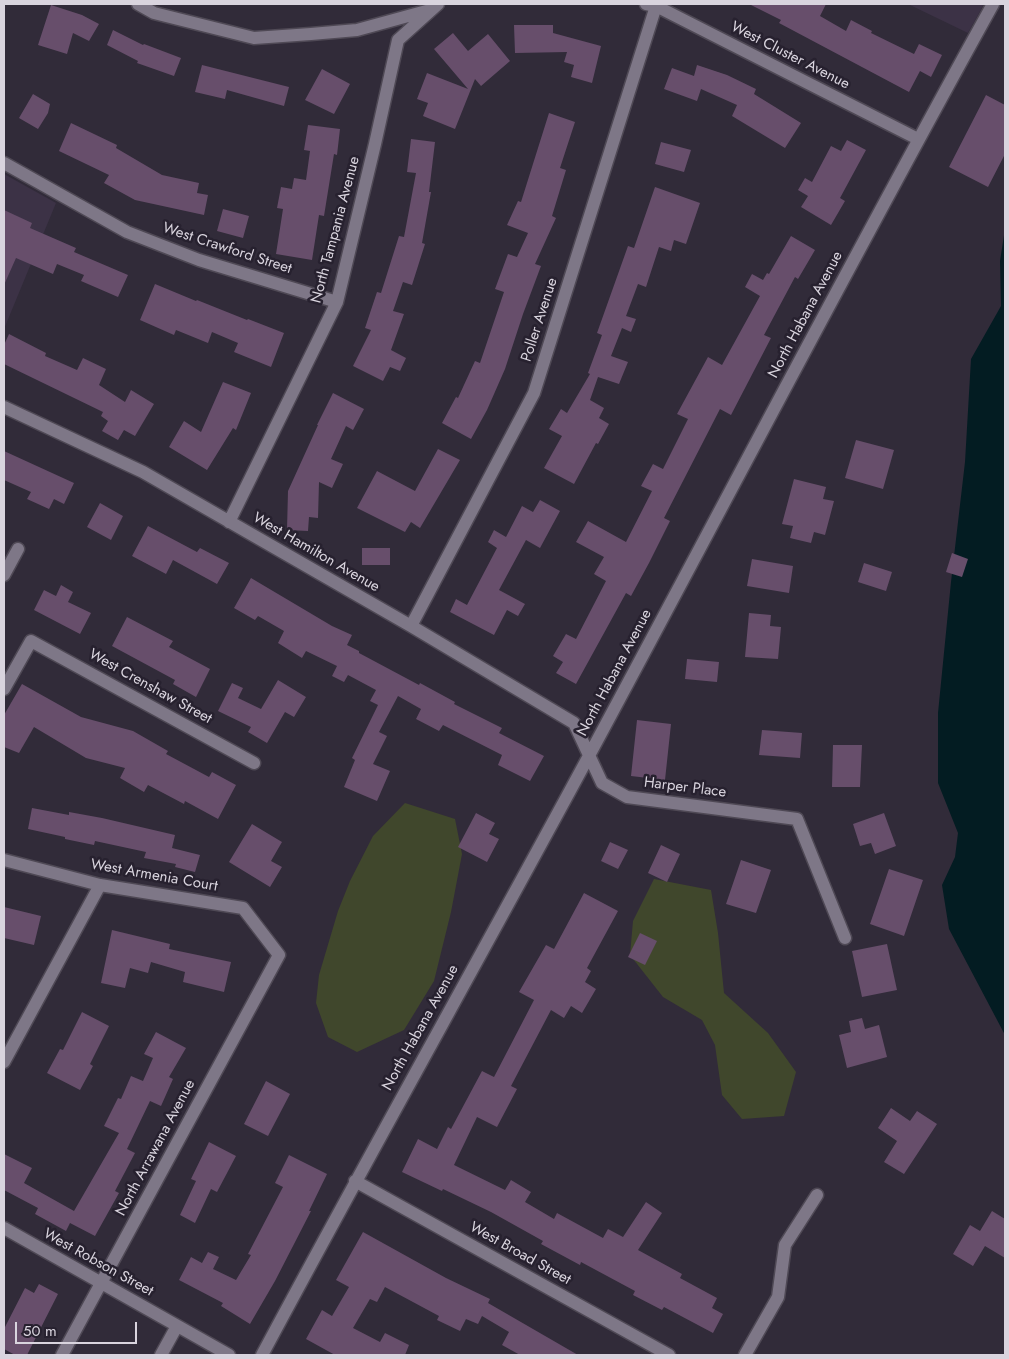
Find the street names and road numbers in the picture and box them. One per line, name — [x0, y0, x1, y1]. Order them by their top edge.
street label: West Cluster Avenue — [728, 18, 852, 94]
street label: North Tampania Avenue — [308, 155, 364, 305]
street label: West Crawford Street — [160, 220, 294, 278]
street label: North Habana Avenue — [765, 249, 847, 381]
street label: Poller Avenue — [518, 276, 562, 364]
street label: West Hamilton Avenue — [249, 509, 383, 597]
street label: North Habana Avenue — [574, 607, 656, 739]
street label: West Crenshaw Street — [85, 646, 215, 728]
street label: Harper Place — [643, 774, 727, 802]
street label: West Armenia Court — [89, 856, 219, 896]
street label: North Habana Avenue — [379, 962, 463, 1094]
street label: North Arrawana Avenue — [112, 1077, 200, 1219]
street label: West Broad Street — [466, 1219, 574, 1289]
street label: West Robson Street — [40, 1225, 156, 1301]

